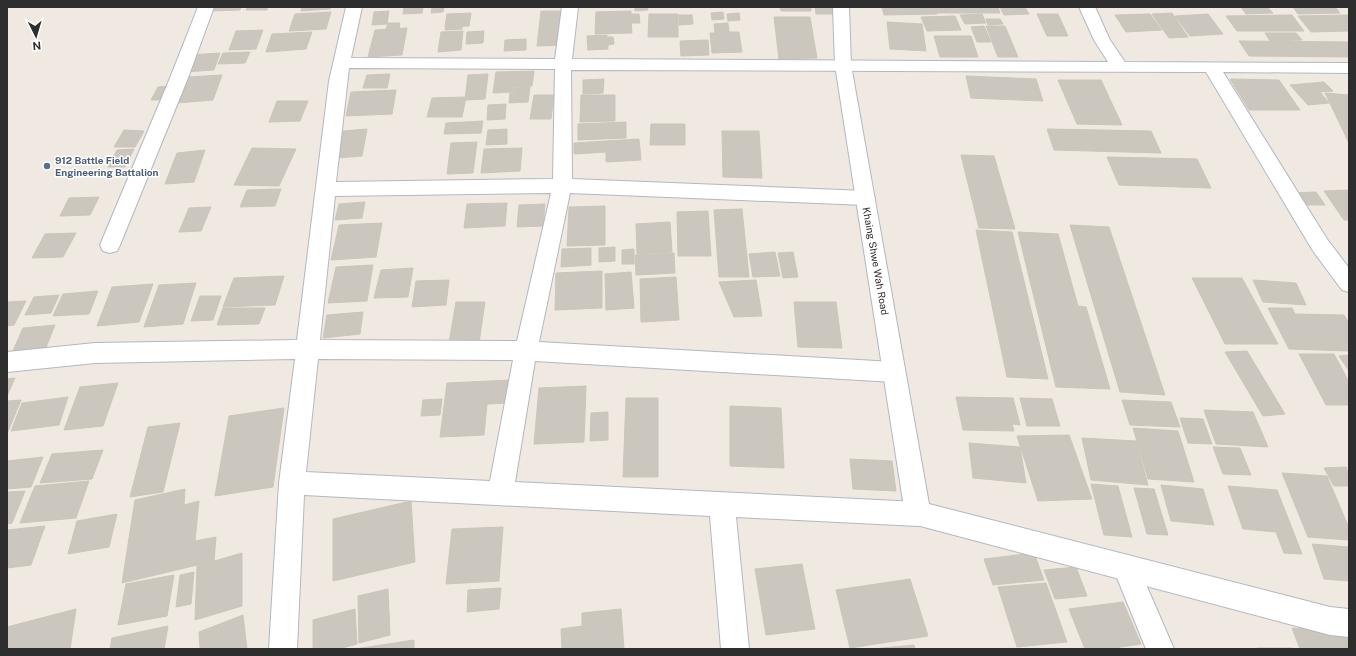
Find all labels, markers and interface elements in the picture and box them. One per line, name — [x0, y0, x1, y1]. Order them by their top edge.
north arrow — [16, 16, 56, 56]
text: N — [32, 40, 42, 52]
place label: 912 Battle Field Engineering Battalion — [55, 154, 159, 178]
marker: 912 Battle Field Engineering Battalion — [42, 161, 52, 171]
street label: Khaing Shwe Wah Road — [861, 206, 891, 316]

